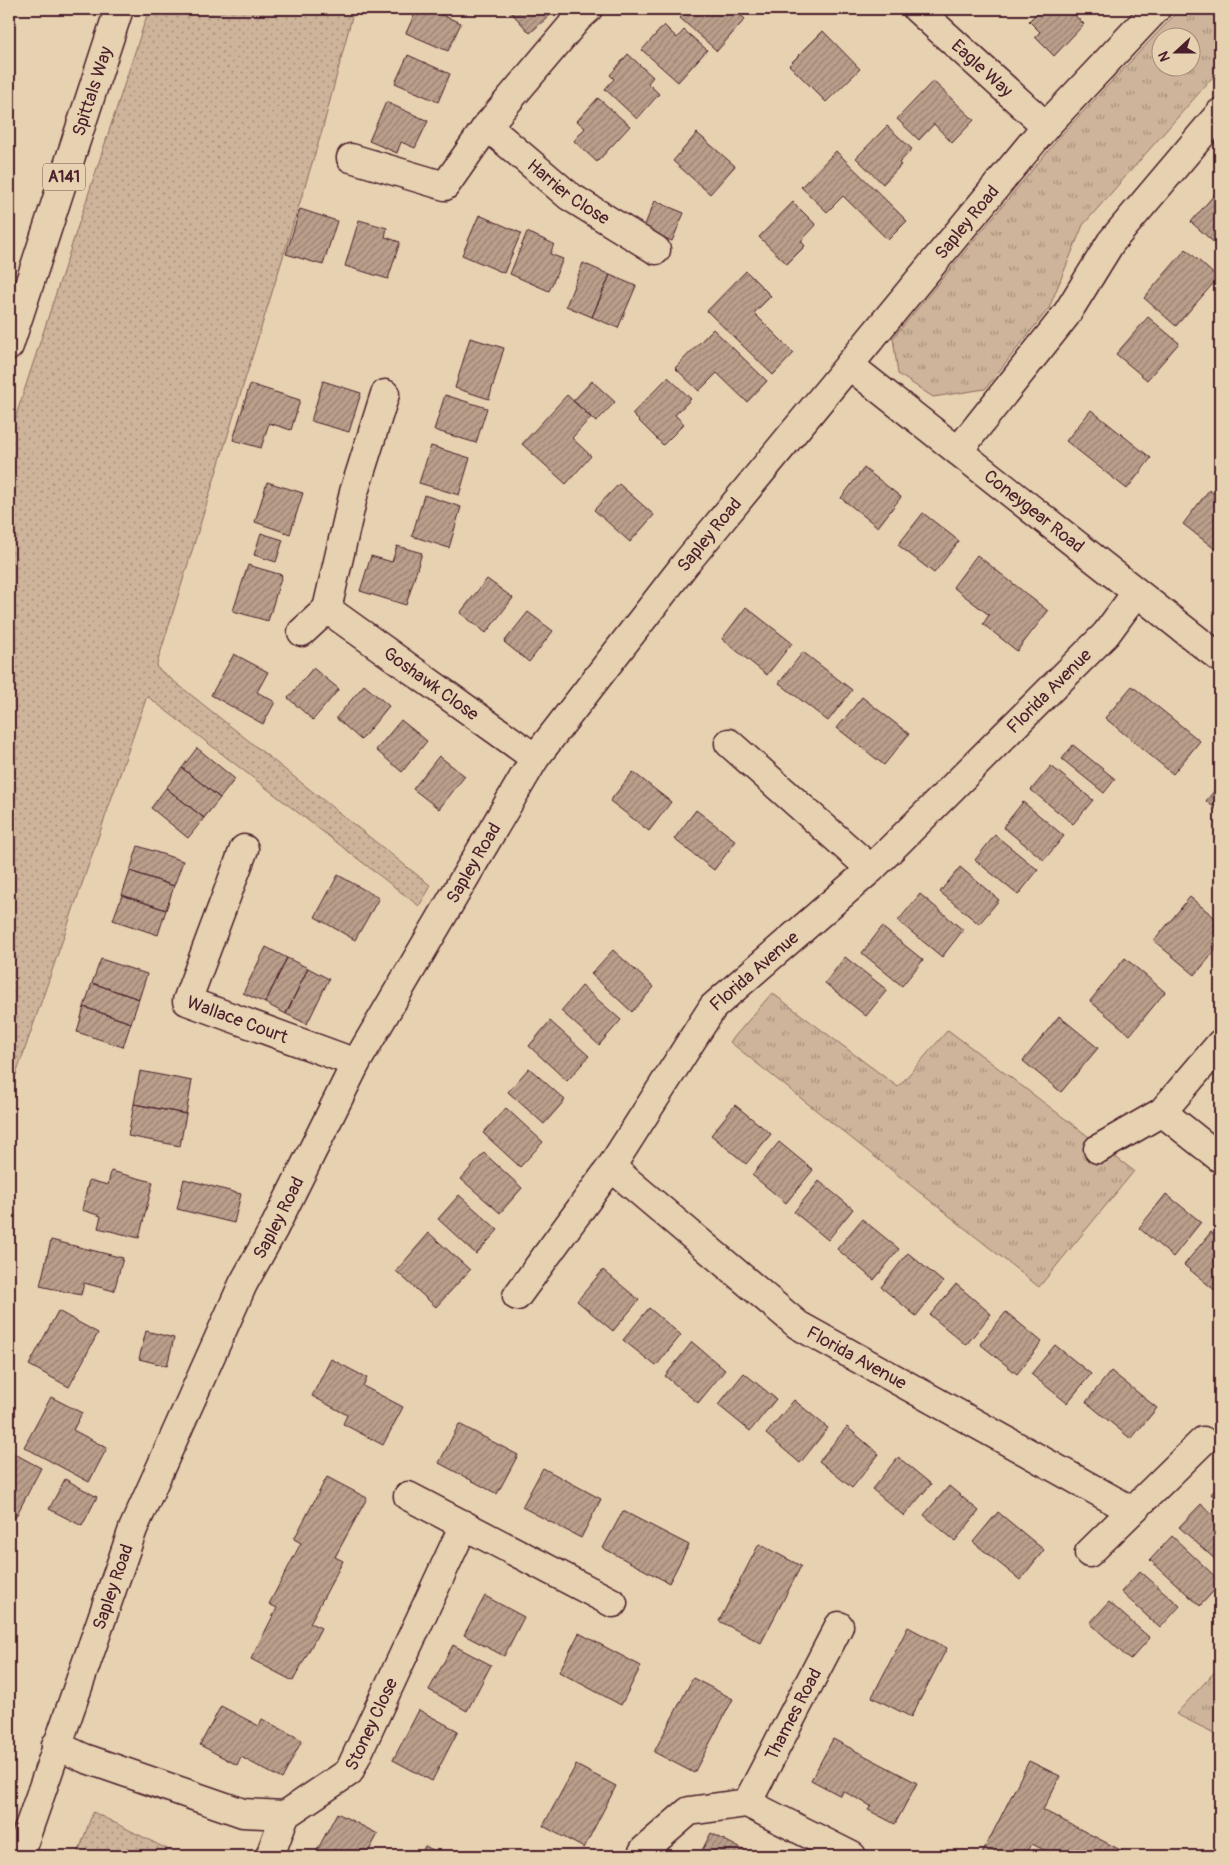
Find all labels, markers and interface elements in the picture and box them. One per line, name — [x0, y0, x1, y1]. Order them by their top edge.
north arrow — [1152, 28, 1202, 78]
street label: Eagle Way — [947, 34, 1018, 102]
street label: Spittals Way — [67, 43, 118, 139]
text: N — [1155, 49, 1174, 64]
street label: Harrier Close — [522, 154, 614, 230]
road number: A141 — [43, 163, 85, 190]
street label: Sapley Road — [929, 180, 1004, 264]
street label: Coneygear Road — [979, 465, 1089, 558]
street label: Sapley Road — [672, 493, 747, 576]
street label: Goshawk Close — [379, 642, 484, 726]
street label: Florida Avenue — [1002, 643, 1097, 738]
street label: Sapley Road — [441, 819, 506, 907]
street label: Florida Avenue — [705, 926, 804, 1016]
street label: Wallace Court — [184, 990, 292, 1049]
street label: Sapley Road — [248, 1173, 309, 1263]
street label: Florida Avenue — [803, 1321, 911, 1395]
street label: Sapley Road — [87, 1541, 138, 1633]
street label: Thames Road — [760, 1664, 827, 1764]
street label: Stoney Close — [340, 1674, 403, 1774]

